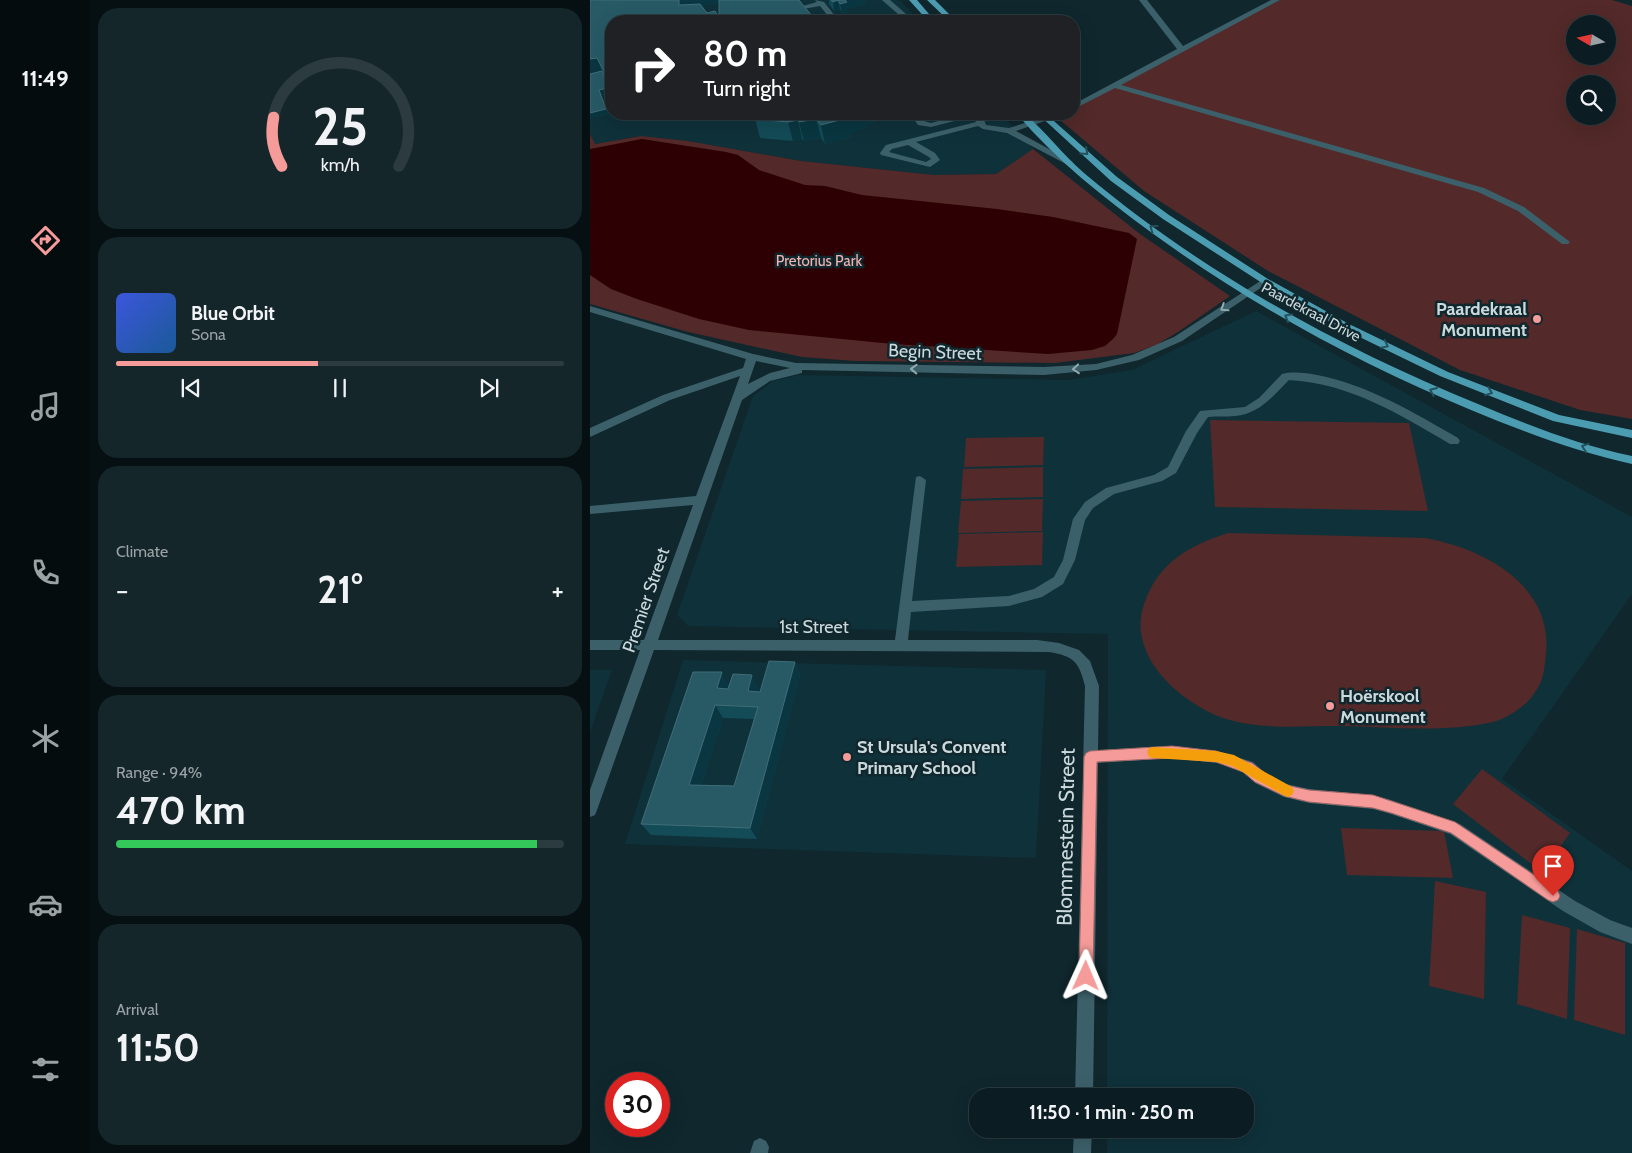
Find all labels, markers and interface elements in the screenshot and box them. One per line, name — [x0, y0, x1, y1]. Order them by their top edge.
north arrow — [1566, 15, 1616, 65]
map controls — [1566, 15, 1616, 125]
text: 80 m — [703, 32, 787, 75]
icon: right — [620, 35, 685, 100]
text: 11:49 — [21, 65, 69, 92]
text: Turn right — [703, 75, 790, 102]
button: search — [1566, 75, 1616, 125]
text: 25 — [312, 95, 368, 158]
one-way arrow — [1079, 146, 1088, 155]
text: km/h — [320, 154, 360, 175]
icon: directions — [28, 223, 63, 258]
one-way arrow — [1149, 225, 1159, 234]
park label: Pretorius Park — [776, 252, 862, 270]
street label: Paardekraal Drive — [1258, 278, 1364, 346]
place label: Paardekraal Monument — [1436, 298, 1527, 341]
text: Blue Orbit — [191, 302, 275, 325]
one-way arrow — [1221, 302, 1230, 311]
marker: Paardekraal Monument — [1531, 313, 1543, 325]
one-way arrow — [1284, 314, 1293, 324]
text: Sona — [191, 325, 226, 344]
street label: Begin Street — [888, 339, 982, 365]
one-way arrow — [1379, 339, 1388, 349]
one-way arrow — [1072, 363, 1080, 374]
one-way arrow — [910, 364, 918, 375]
icon: previous — [177, 374, 205, 402]
icon: pause — [326, 374, 354, 402]
icon: next — [475, 374, 503, 402]
one-way arrow — [1429, 386, 1438, 397]
one-way arrow — [1484, 386, 1493, 396]
icon: music — [28, 389, 63, 424]
one-way arrow — [1581, 443, 1590, 453]
text: Climate — [116, 542, 168, 561]
street label: Premier Street — [618, 545, 674, 655]
icon: phone — [28, 555, 63, 590]
text: 21° — [317, 566, 363, 613]
text: − — [116, 573, 128, 607]
text: + — [552, 573, 564, 607]
street label: 1st Street — [779, 616, 849, 638]
place label: Hoërskool Monument — [1340, 685, 1426, 728]
marker: Hoërskool Monument — [1324, 700, 1336, 712]
icon: climate — [28, 721, 63, 756]
place label: St Ursula's Convent Primary School — [857, 736, 1006, 779]
street label: Blommestein Street — [1051, 748, 1080, 926]
marker: St Ursula's Convent Primary School — [841, 751, 853, 763]
text: Range · 94% — [116, 763, 202, 782]
text: 470 km — [116, 787, 245, 834]
pin — [1532, 845, 1574, 896]
icon: arrive — [1539, 852, 1567, 880]
icon: car — [28, 887, 63, 922]
position arrow — [1059, 949, 1111, 1001]
text: Arrival — [116, 1000, 159, 1019]
text: 11:50 — [116, 1024, 200, 1071]
icon: filters — [28, 1052, 63, 1087]
speed limit sign: 30 — [605, 1072, 670, 1137]
text: 11:50 · 1 min · 250 m — [1029, 1101, 1194, 1124]

